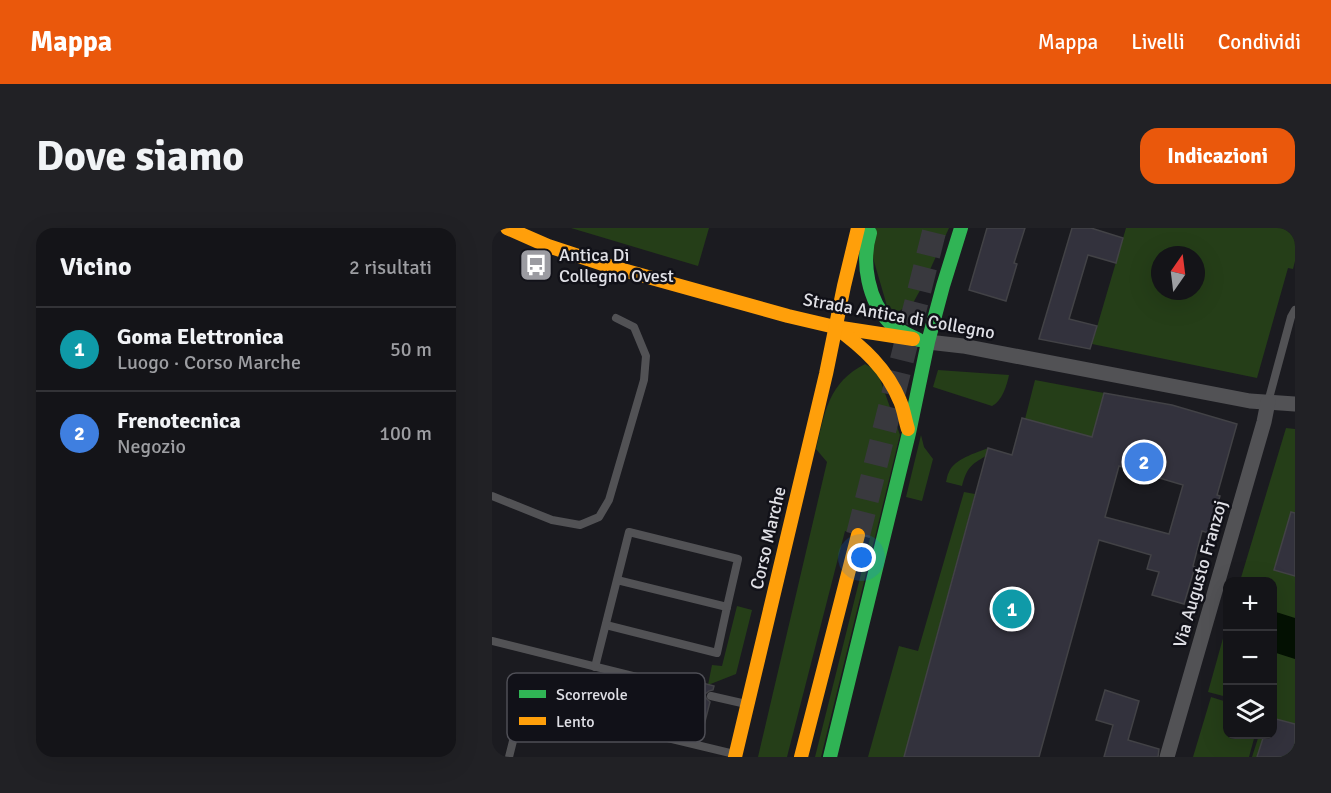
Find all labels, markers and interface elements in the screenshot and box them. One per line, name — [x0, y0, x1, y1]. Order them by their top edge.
text: Mappa — [30, 25, 112, 59]
text: Mappa — [1038, 29, 1098, 55]
text: Livelli — [1131, 29, 1185, 55]
text: Condividi — [1218, 29, 1301, 55]
button: Indicazioni — [1140, 128, 1295, 184]
text: Dove siamo — [36, 131, 244, 182]
place label: Antica Di Collegno Ovest — [559, 244, 674, 287]
north arrow — [1151, 246, 1205, 300]
bus stop icon: Antica Di Collegno Ovest — [518, 247, 554, 283]
text: Vicino — [60, 251, 132, 283]
text: 2 risultati — [349, 255, 432, 280]
street label: Strada Antica di Collegno — [801, 288, 997, 344]
text: Goma Elettronica — [117, 323, 284, 350]
text: 1 — [74, 337, 85, 362]
text: 50 m — [390, 337, 432, 362]
text: Luogo · Corso Marche — [117, 350, 301, 375]
text: Frenotecnica — [117, 407, 241, 434]
text: 2 — [74, 421, 85, 446]
text: 100 m — [379, 421, 432, 446]
text: Negozio — [117, 434, 186, 459]
pin: 2 — [1124, 440, 1164, 484]
street label: Corso Marche — [745, 484, 791, 592]
street label: Via Augusto Franzoj — [1168, 498, 1232, 650]
your location — [847, 543, 876, 572]
map controls — [1223, 577, 1277, 739]
button: + — [1223, 577, 1277, 631]
pin: 1 — [992, 586, 1032, 632]
button: − — [1223, 631, 1277, 685]
legend — [507, 673, 705, 742]
text: Scorrevole — [556, 685, 628, 705]
button: layers — [1223, 685, 1277, 739]
text: Lento — [556, 712, 594, 732]

